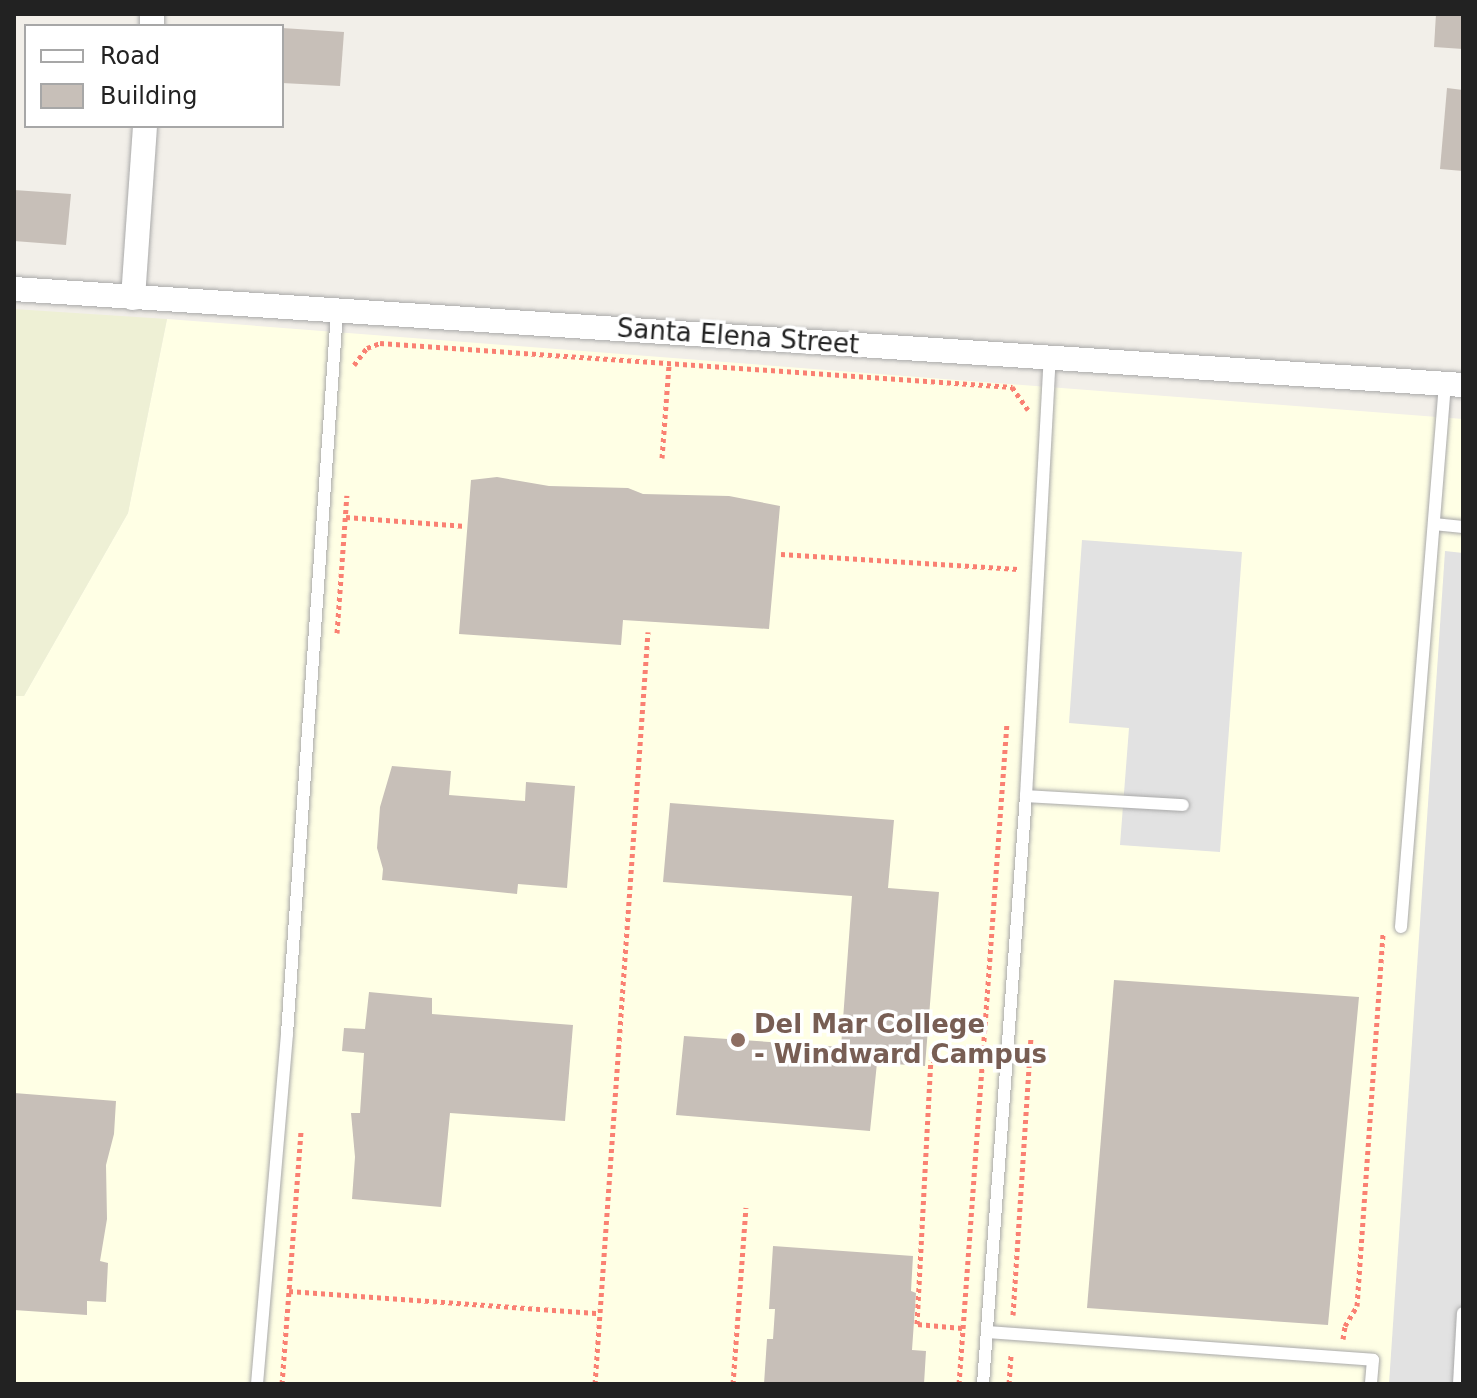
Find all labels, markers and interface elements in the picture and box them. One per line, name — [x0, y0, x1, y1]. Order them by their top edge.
legend — [24, 24, 284, 128]
text: Road — [100, 42, 160, 70]
text: Building — [100, 82, 197, 110]
street label: Santa Elena Street — [616, 313, 860, 361]
place label: Del Mar College - Windward Campus — [754, 1009, 1047, 1070]
marker: Del Mar College - Windward Campus — [729, 1031, 747, 1049]

